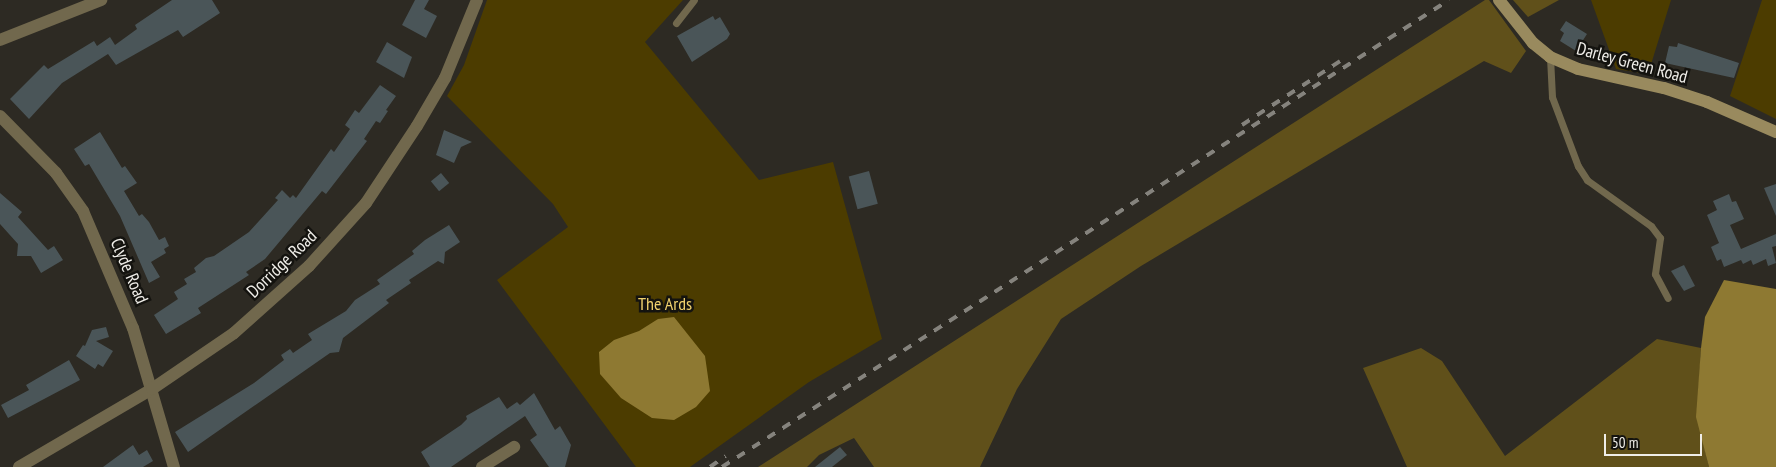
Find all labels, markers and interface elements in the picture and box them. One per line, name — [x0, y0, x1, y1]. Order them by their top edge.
street label: Darley Green Road — [1574, 38, 1690, 88]
street label: Dorridge Road — [243, 225, 321, 303]
street label: Clyde Road — [106, 235, 152, 307]
park label: The Ards — [638, 293, 692, 315]
scale bar — [1606, 424, 1704, 456]
text: 50 m — [1612, 433, 1638, 452]

